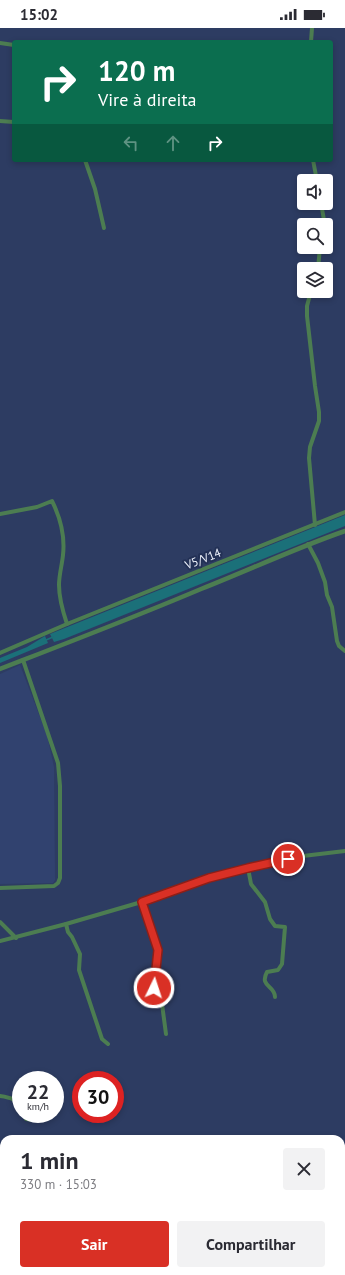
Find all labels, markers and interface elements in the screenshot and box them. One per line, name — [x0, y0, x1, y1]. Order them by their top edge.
text: 15:02 — [20, 5, 58, 24]
text: 120 m — [98, 52, 175, 89]
icon: right — [32, 56, 84, 108]
text: Vire à direita — [98, 88, 196, 111]
icon: left — [120, 132, 142, 154]
icon: ahead — [162, 132, 184, 154]
icon: right — [204, 132, 226, 154]
map controls — [297, 174, 333, 298]
button: sound — [297, 174, 333, 210]
button: search — [297, 218, 333, 254]
button: layers — [297, 262, 333, 298]
street label: V5/V14 — [182, 545, 223, 573]
pin — [271, 842, 305, 876]
icon: arrive — [277, 848, 299, 870]
position arrow — [133, 967, 175, 1009]
speed limit sign: 30 — [72, 1071, 124, 1123]
text: 22 — [27, 1079, 49, 1105]
text: km/h — [27, 1100, 49, 1113]
text: 1 min — [20, 1145, 79, 1176]
button: close — [283, 1148, 325, 1190]
text: 330 m · 15:03 — [20, 1176, 97, 1193]
button: Sair — [20, 1221, 169, 1267]
button: Compartilhar — [177, 1221, 325, 1267]

